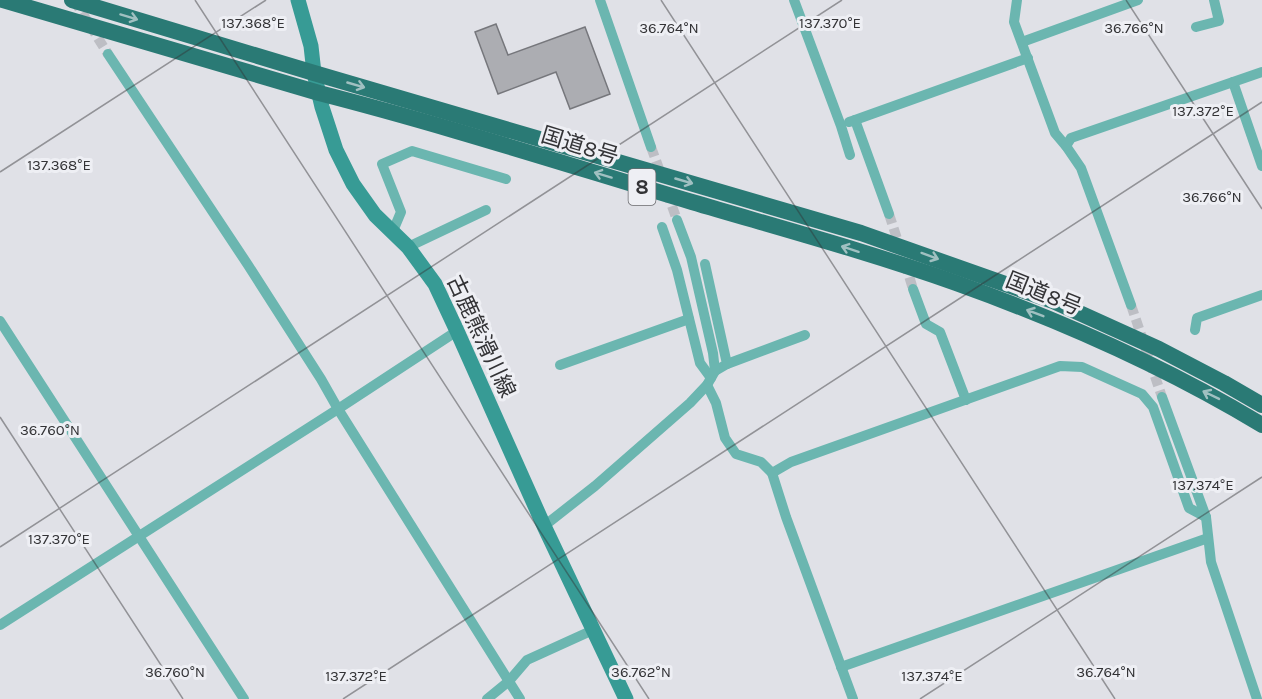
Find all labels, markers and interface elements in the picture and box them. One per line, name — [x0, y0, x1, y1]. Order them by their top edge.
one-way arrow — [119, 12, 138, 23]
text: 137.368°E — [221, 14, 285, 32]
text: 137.370°E — [799, 14, 861, 32]
text: 36.764°N — [639, 19, 699, 37]
text: 36.766°N — [1104, 19, 1164, 37]
one-way arrow — [346, 80, 365, 91]
text: 137.372°E — [1172, 102, 1234, 120]
street label: 国道8号 — [538, 122, 622, 170]
text: 137.368°E — [27, 156, 91, 174]
one-way arrow — [594, 169, 613, 180]
road number: 8 — [628, 169, 656, 205]
one-way arrow — [674, 176, 693, 187]
text: 36.766°N — [1182, 188, 1242, 206]
one-way arrow — [841, 243, 860, 254]
one-way arrow — [920, 252, 939, 263]
street label: 国道8号 — [1002, 267, 1085, 321]
street label: 古鹿熊滑川線 — [441, 271, 521, 402]
one-way arrow — [1026, 307, 1044, 318]
one-way arrow — [1203, 389, 1221, 401]
text: 36.760°N — [20, 421, 80, 439]
text: 137.374°E — [1172, 476, 1234, 494]
text: 137.370°E — [28, 530, 90, 548]
text: 36.760°N — [145, 663, 205, 681]
text: 36.762°N — [611, 663, 671, 681]
text: 36.764°N — [1076, 663, 1136, 681]
text: 137.372°E — [325, 667, 387, 685]
text: 137.374°E — [901, 667, 963, 685]

